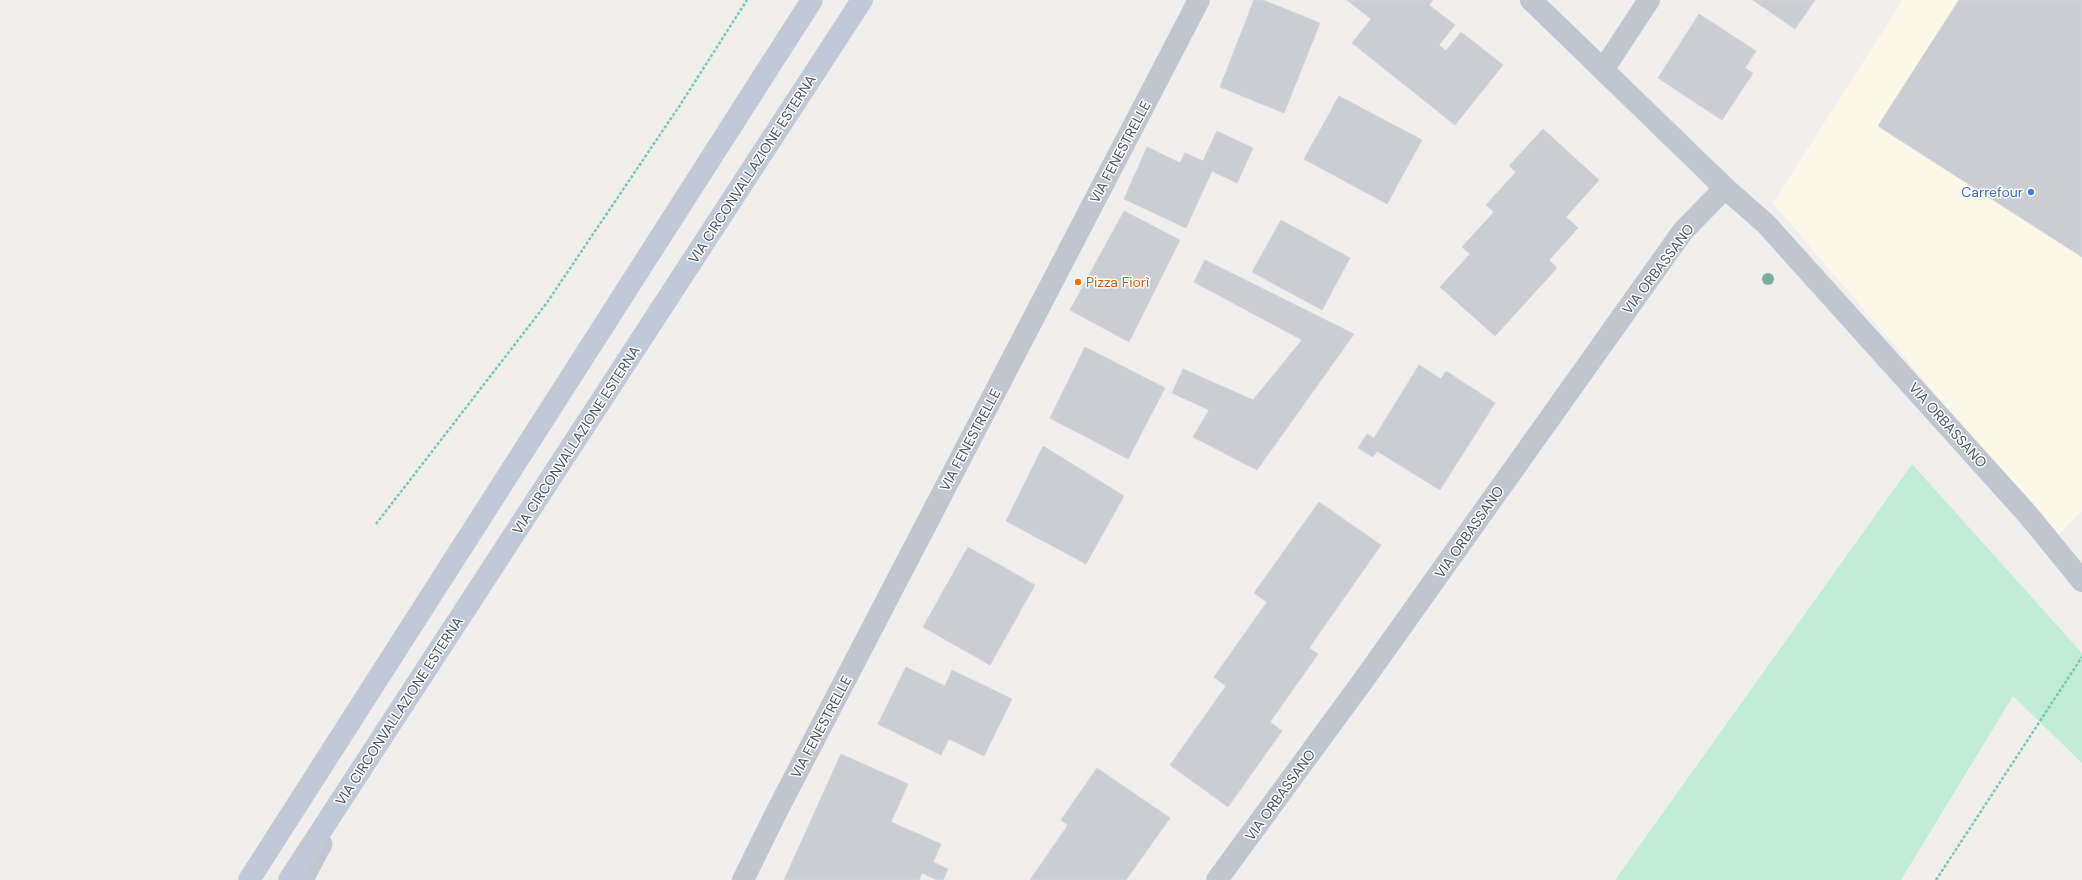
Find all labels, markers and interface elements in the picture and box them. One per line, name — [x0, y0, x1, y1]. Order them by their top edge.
street label: VIA CIRCONVALLAZIONE ESTERNA — [684, 71, 820, 267]
street label: VIA FENESTRELLE — [1085, 98, 1155, 206]
place label: Carrefour — [1961, 183, 2023, 201]
marker: Carrefour — [2026, 187, 2036, 197]
street label: VIA ORBASSANO — [1618, 220, 1698, 318]
place label: Pizza Fiorì — [1086, 273, 1150, 291]
marker: Pizza Fiorì — [1073, 277, 1083, 287]
street label: VIA CIRCONVALLAZIONE ESTERNA — [508, 342, 644, 538]
street label: VIA ORBASSANO — [1905, 379, 1991, 471]
street label: VIA FENESTRELLE — [935, 386, 1005, 494]
street label: VIA ORBASSANO — [1431, 482, 1508, 582]
street label: VIA CIRCONVALLAZIONE ESTERNA — [331, 613, 467, 809]
street label: VIA FENESTRELLE — [786, 673, 856, 781]
street label: VIA ORBASSANO — [1241, 746, 1319, 844]

